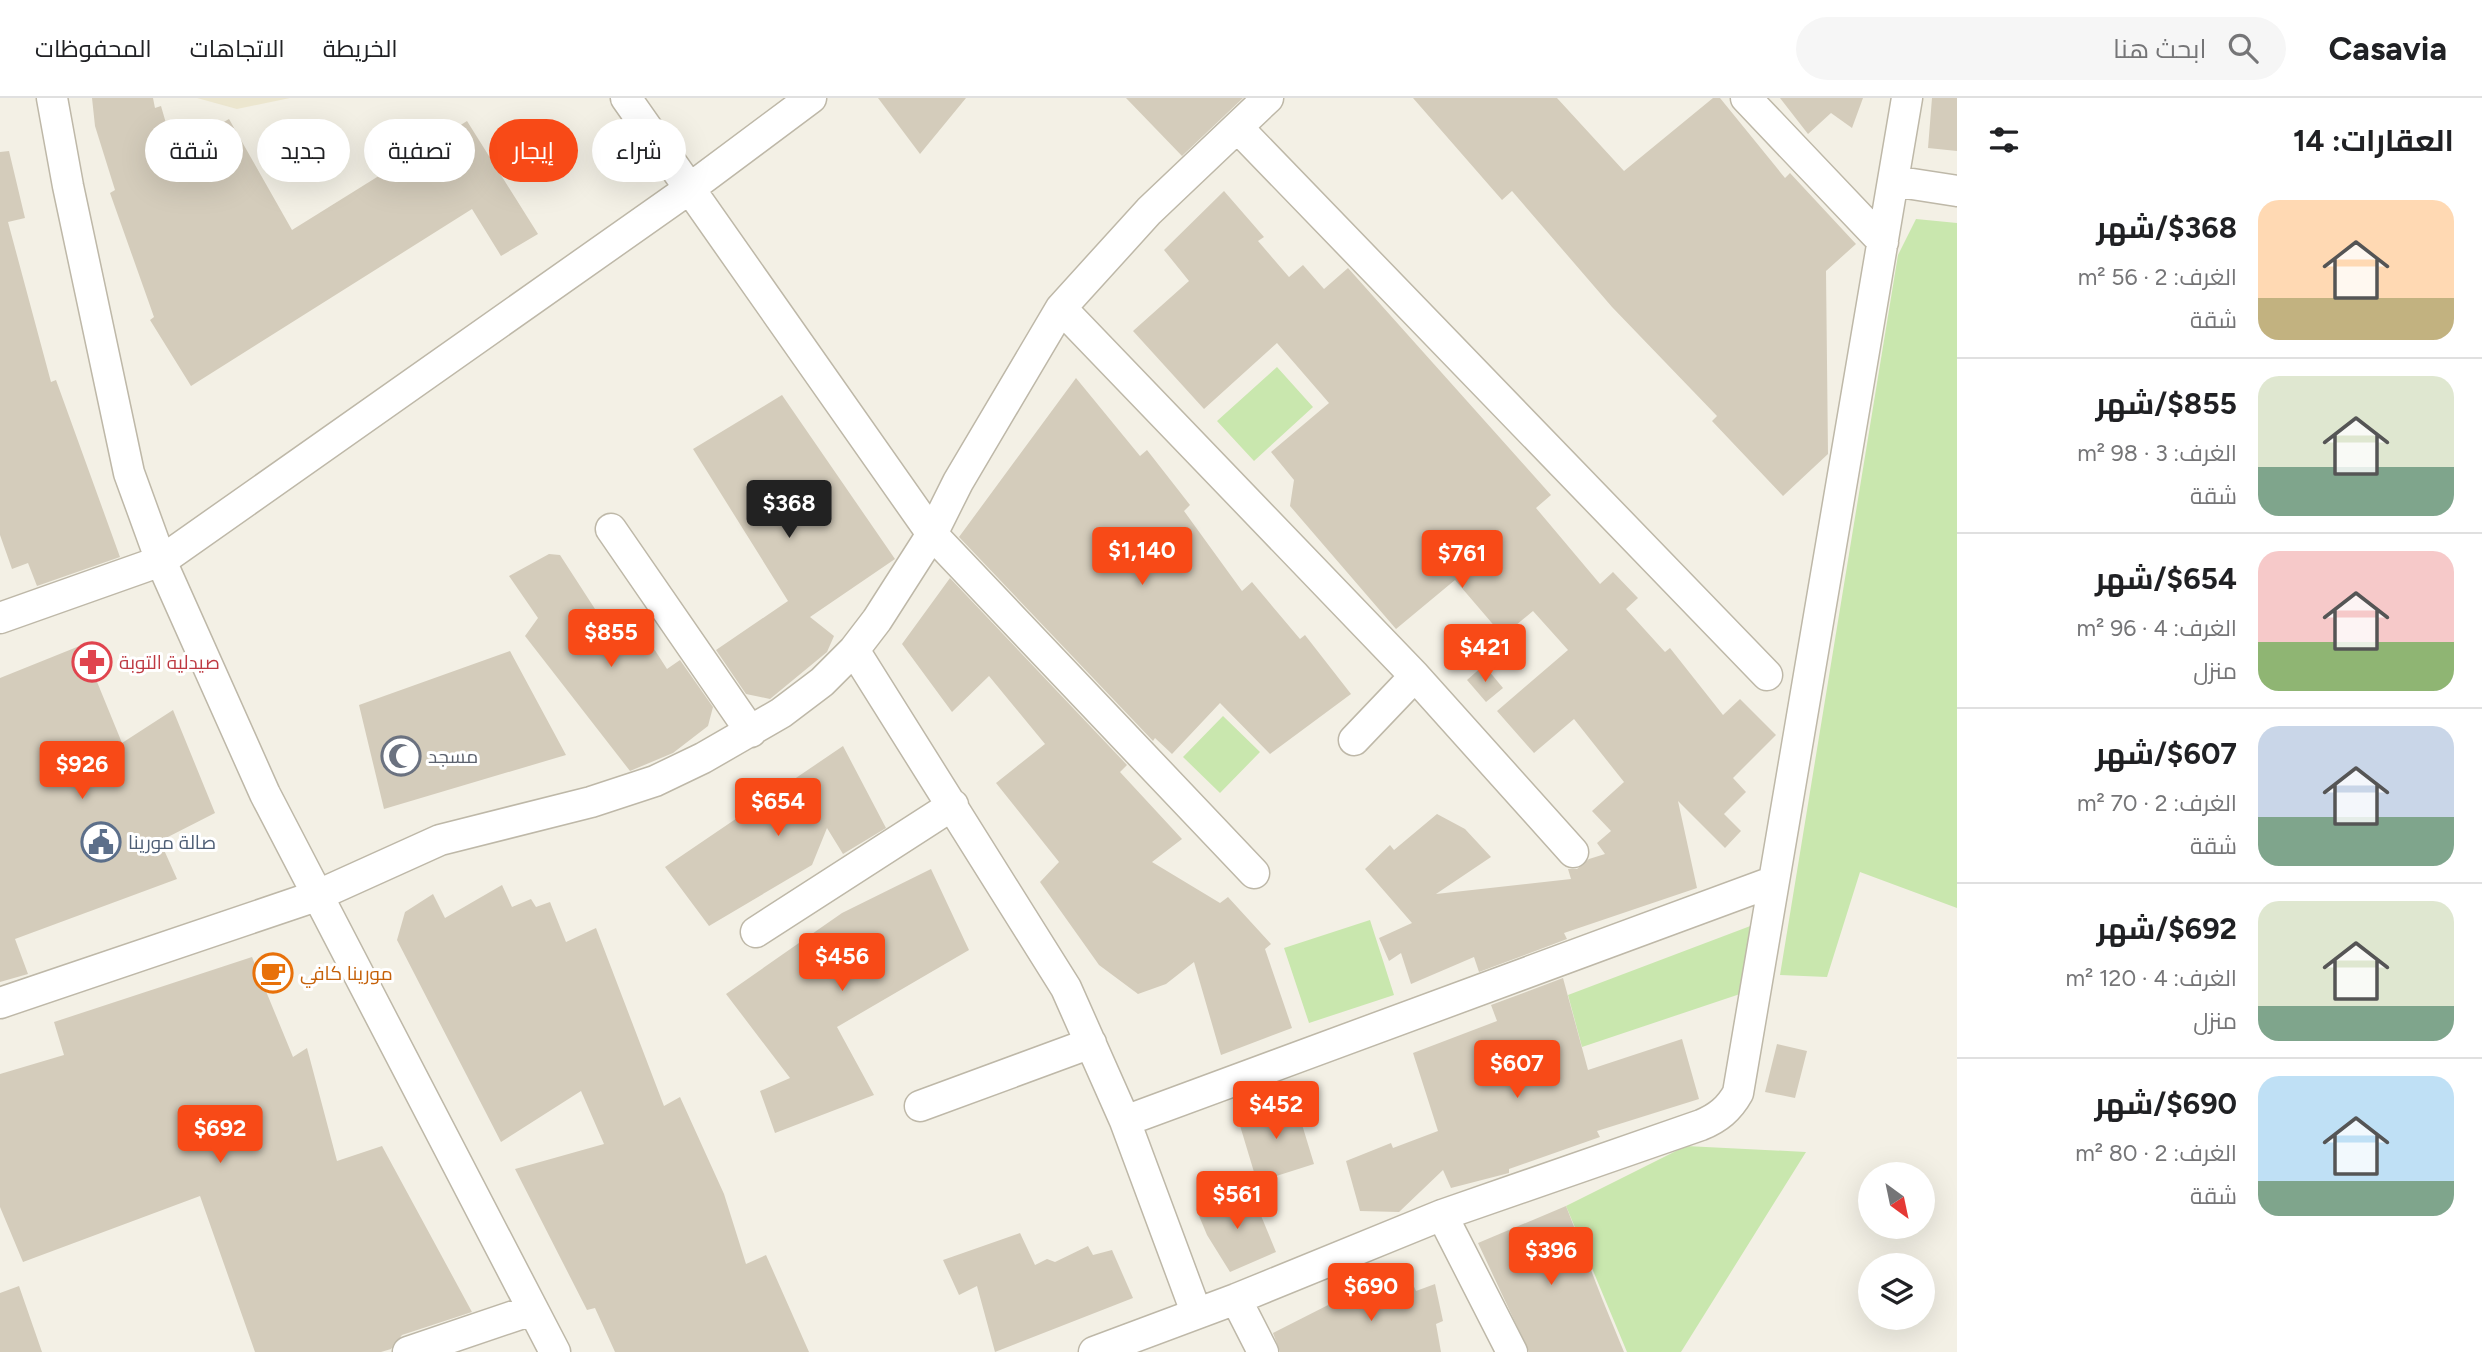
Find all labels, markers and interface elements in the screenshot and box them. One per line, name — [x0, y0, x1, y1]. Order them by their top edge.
search box — [1796, 17, 2286, 80]
icon: search — [2224, 29, 2262, 67]
text: Casavia — [2328, 29, 2447, 68]
text: ابحث هنا — [2113, 33, 2206, 65]
text: المحفوظات — [35, 34, 152, 63]
text: الاتجاهات — [190, 34, 285, 63]
text: الخريطة — [323, 34, 398, 63]
chip: شقة — [145, 119, 243, 182]
chip: جديد — [257, 119, 350, 182]
chip: تصفية — [364, 119, 475, 182]
chip: إيجار — [489, 119, 578, 182]
chip: شراء — [592, 119, 686, 182]
icon: filters — [1985, 121, 2023, 159]
text: العقارات: 14 — [2293, 122, 2454, 159]
text: $368/شهر — [2096, 209, 2237, 246]
icon: home — [2314, 228, 2398, 312]
text: الغرف: 2 · 56 m² — [2078, 263, 2237, 291]
text: شقة — [2190, 306, 2237, 334]
text: $855/شهر — [2096, 385, 2237, 422]
icon: home — [2314, 404, 2398, 488]
text: الغرف: 3 · 98 m² — [2077, 439, 2237, 467]
pin: $368 — [748, 480, 830, 540]
text: شقة — [2190, 482, 2237, 510]
text: $368 — [763, 489, 815, 517]
pin: $1,140 — [1085, 528, 1199, 587]
pin: $761 — [1421, 531, 1503, 590]
text: $1,140 — [1108, 536, 1176, 564]
text: $761 — [1438, 539, 1486, 567]
text: $654/شهر — [2095, 560, 2237, 597]
icon: home — [2314, 579, 2398, 663]
pin: $855 — [570, 610, 652, 669]
text: الغرف: 4 · 96 m² — [2077, 614, 2237, 642]
text: $855 — [584, 618, 638, 646]
pin: $421 — [1444, 624, 1526, 684]
text: $421 — [1460, 633, 1510, 661]
pharmacy icon: صيدلية التوبة — [71, 641, 113, 683]
place label: صيدلية التوبة — [119, 651, 220, 674]
text: منزل — [2193, 657, 2237, 685]
mosque icon: مسجد — [380, 735, 422, 777]
text: $607/شهر — [2095, 735, 2237, 772]
pin: $926 — [41, 742, 123, 801]
place label: مسجد — [428, 745, 478, 768]
text: $926 — [56, 750, 108, 778]
icon: home — [2314, 754, 2398, 838]
pin: $654 — [737, 778, 819, 838]
text: $654 — [751, 787, 805, 815]
text: الغرف: 2 · 70 m² — [2077, 789, 2237, 817]
public building icon: صالة مورينا — [80, 821, 122, 863]
place label: صالة مورينا — [128, 831, 216, 854]
text: شقة — [2190, 832, 2237, 860]
text: $692/شهر — [2097, 910, 2237, 947]
icon: home — [2314, 929, 2398, 1013]
pin: $456 — [801, 934, 883, 993]
text: $456 — [815, 942, 869, 970]
cafe icon: مورينا كافي — [252, 952, 294, 994]
place label: مورينا كافي — [300, 962, 393, 988]
text: الغرف: 4 · 120 m² — [2065, 964, 2237, 992]
text: منزل — [2193, 1007, 2237, 1035]
pin: $607 — [1476, 1040, 1558, 1100]
text: $607 — [1490, 1049, 1544, 1077]
pin: $452 — [1235, 1082, 1317, 1141]
text: $690/شهر — [2094, 1085, 2237, 1122]
text: $452 — [1249, 1090, 1303, 1118]
icon: home — [2314, 1104, 2398, 1188]
pin: $692 — [179, 1105, 261, 1165]
text: $692 — [194, 1114, 246, 1142]
text: الغرف: 2 · 80 m² — [2075, 1139, 2237, 1167]
north arrow — [1858, 1162, 1936, 1239]
map controls — [1858, 1162, 1935, 1330]
pin: $561 — [1196, 1172, 1278, 1231]
text: $561 — [1212, 1180, 1262, 1208]
text: شقة — [2190, 1182, 2237, 1210]
pin: $396 — [1510, 1228, 1592, 1287]
text: $396 — [1525, 1236, 1577, 1264]
button: layers — [1858, 1253, 1935, 1330]
pin: $690 — [1330, 1264, 1412, 1323]
text: $690 — [1344, 1272, 1398, 1300]

